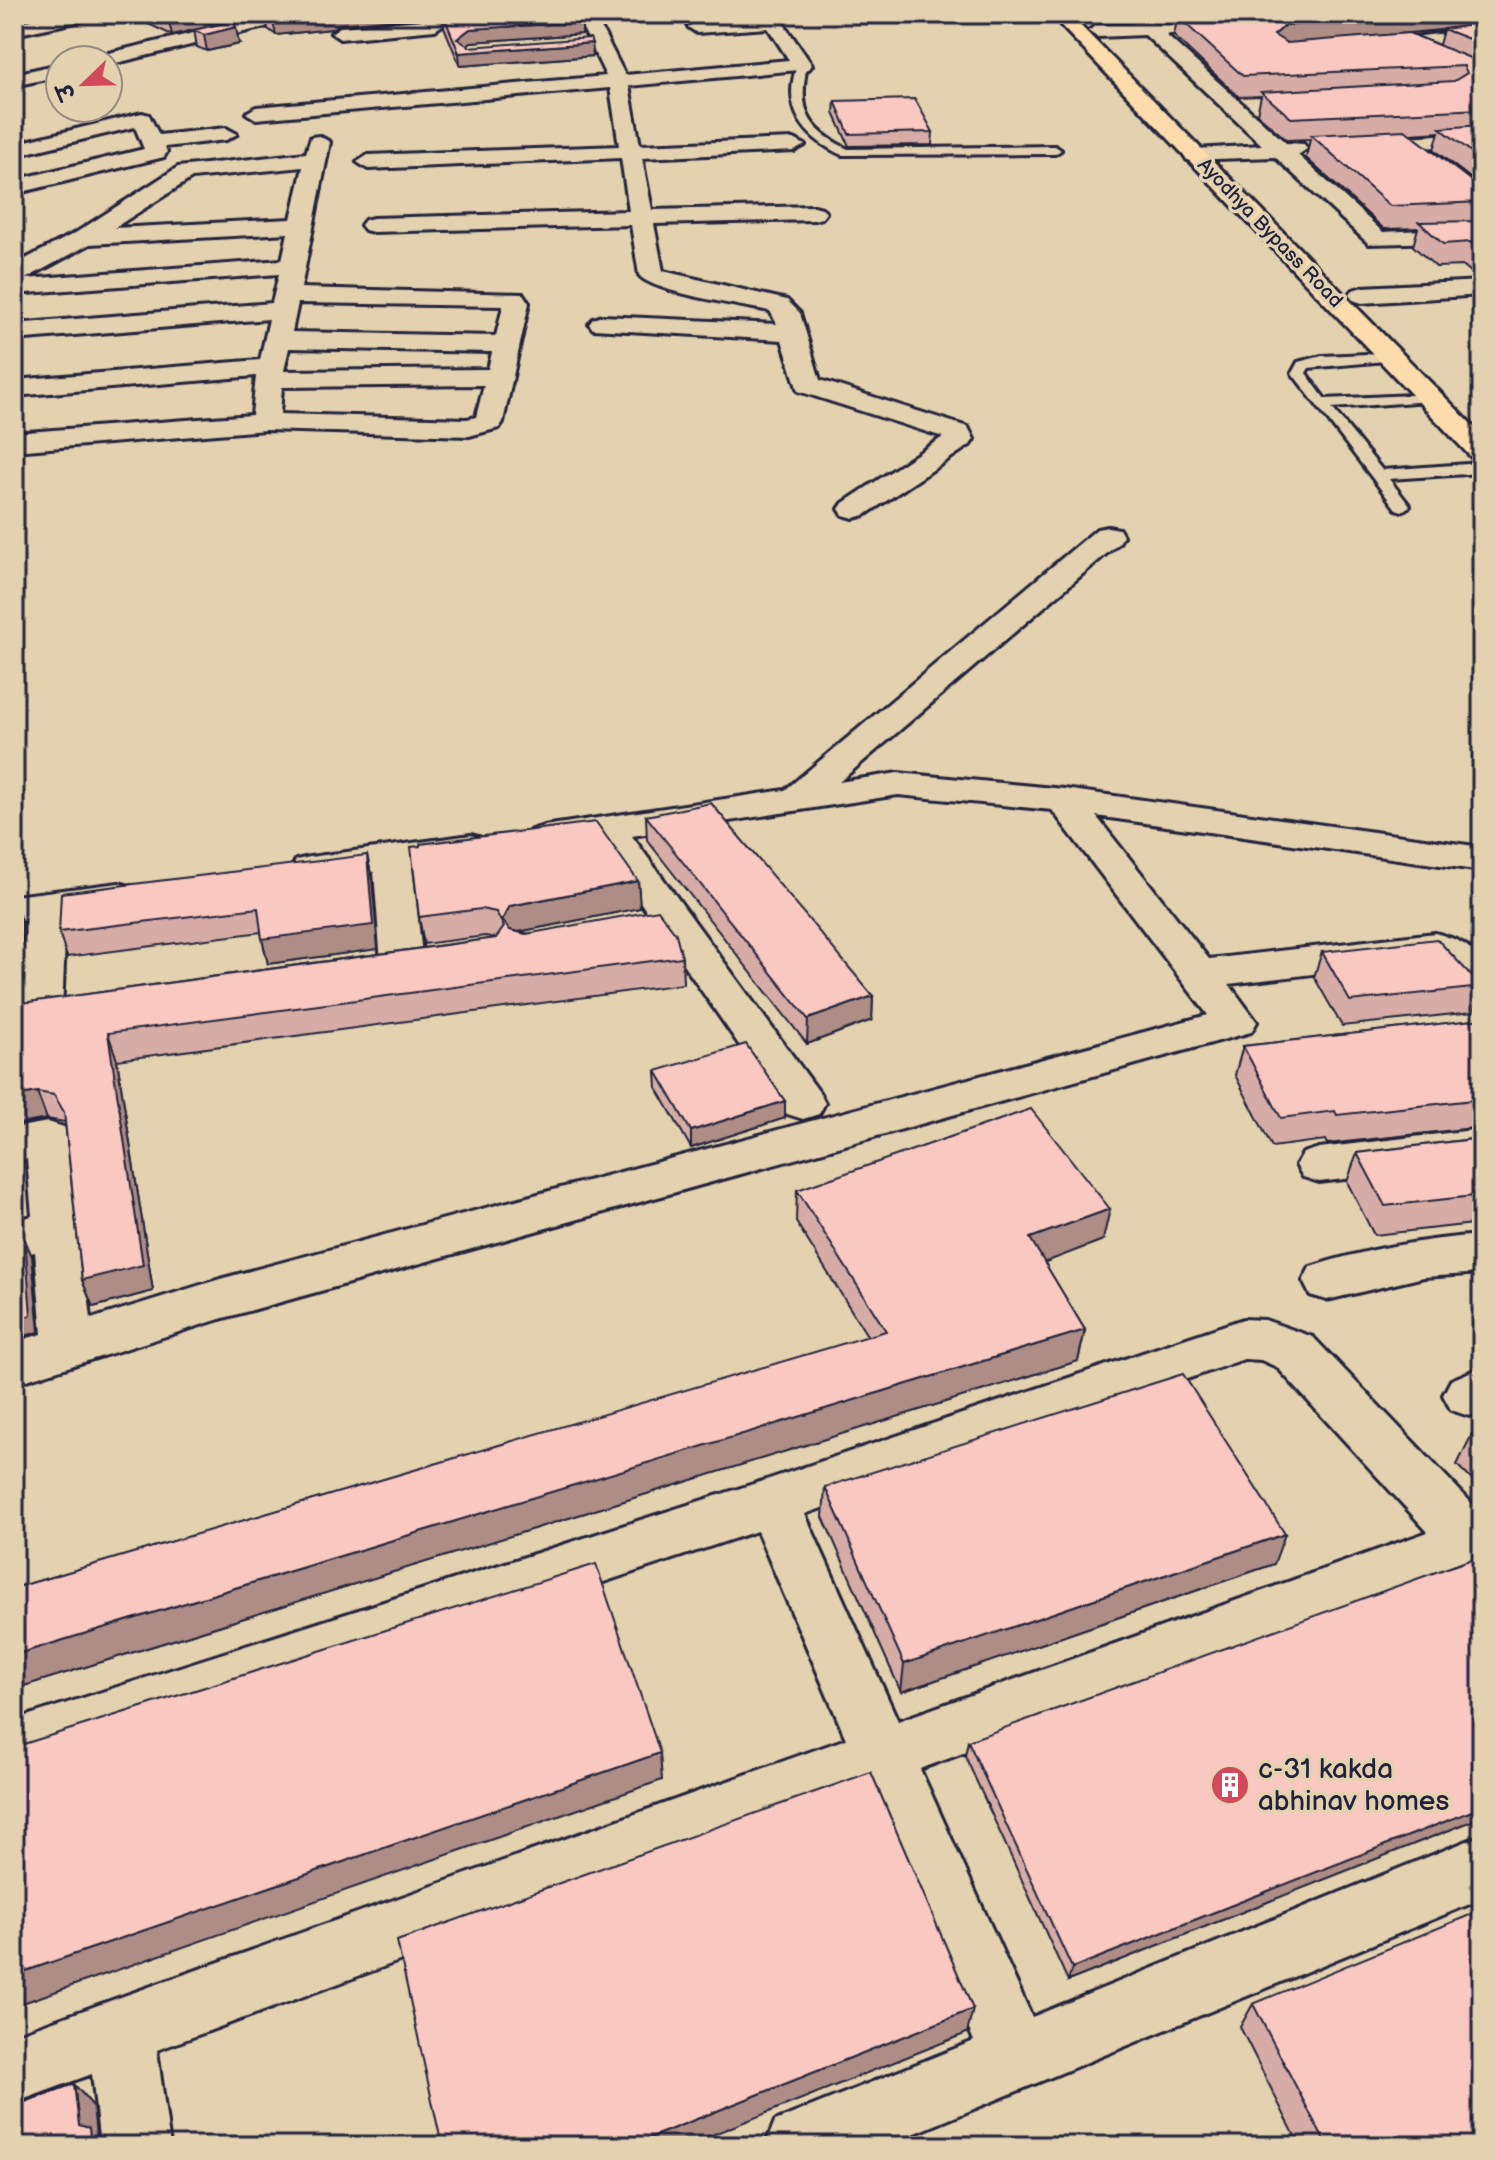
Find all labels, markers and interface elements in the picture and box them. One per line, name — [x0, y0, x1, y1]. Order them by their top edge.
north arrow — [44, 44, 124, 124]
text: उ — [51, 77, 83, 105]
street label: Ayodhya Bypass Road — [1192, 153, 1348, 313]
place label: c-31 kakda abhinav homes — [1258, 1753, 1449, 1818]
building icon: c-31 kakda abhinav homes — [1209, 1764, 1251, 1806]

